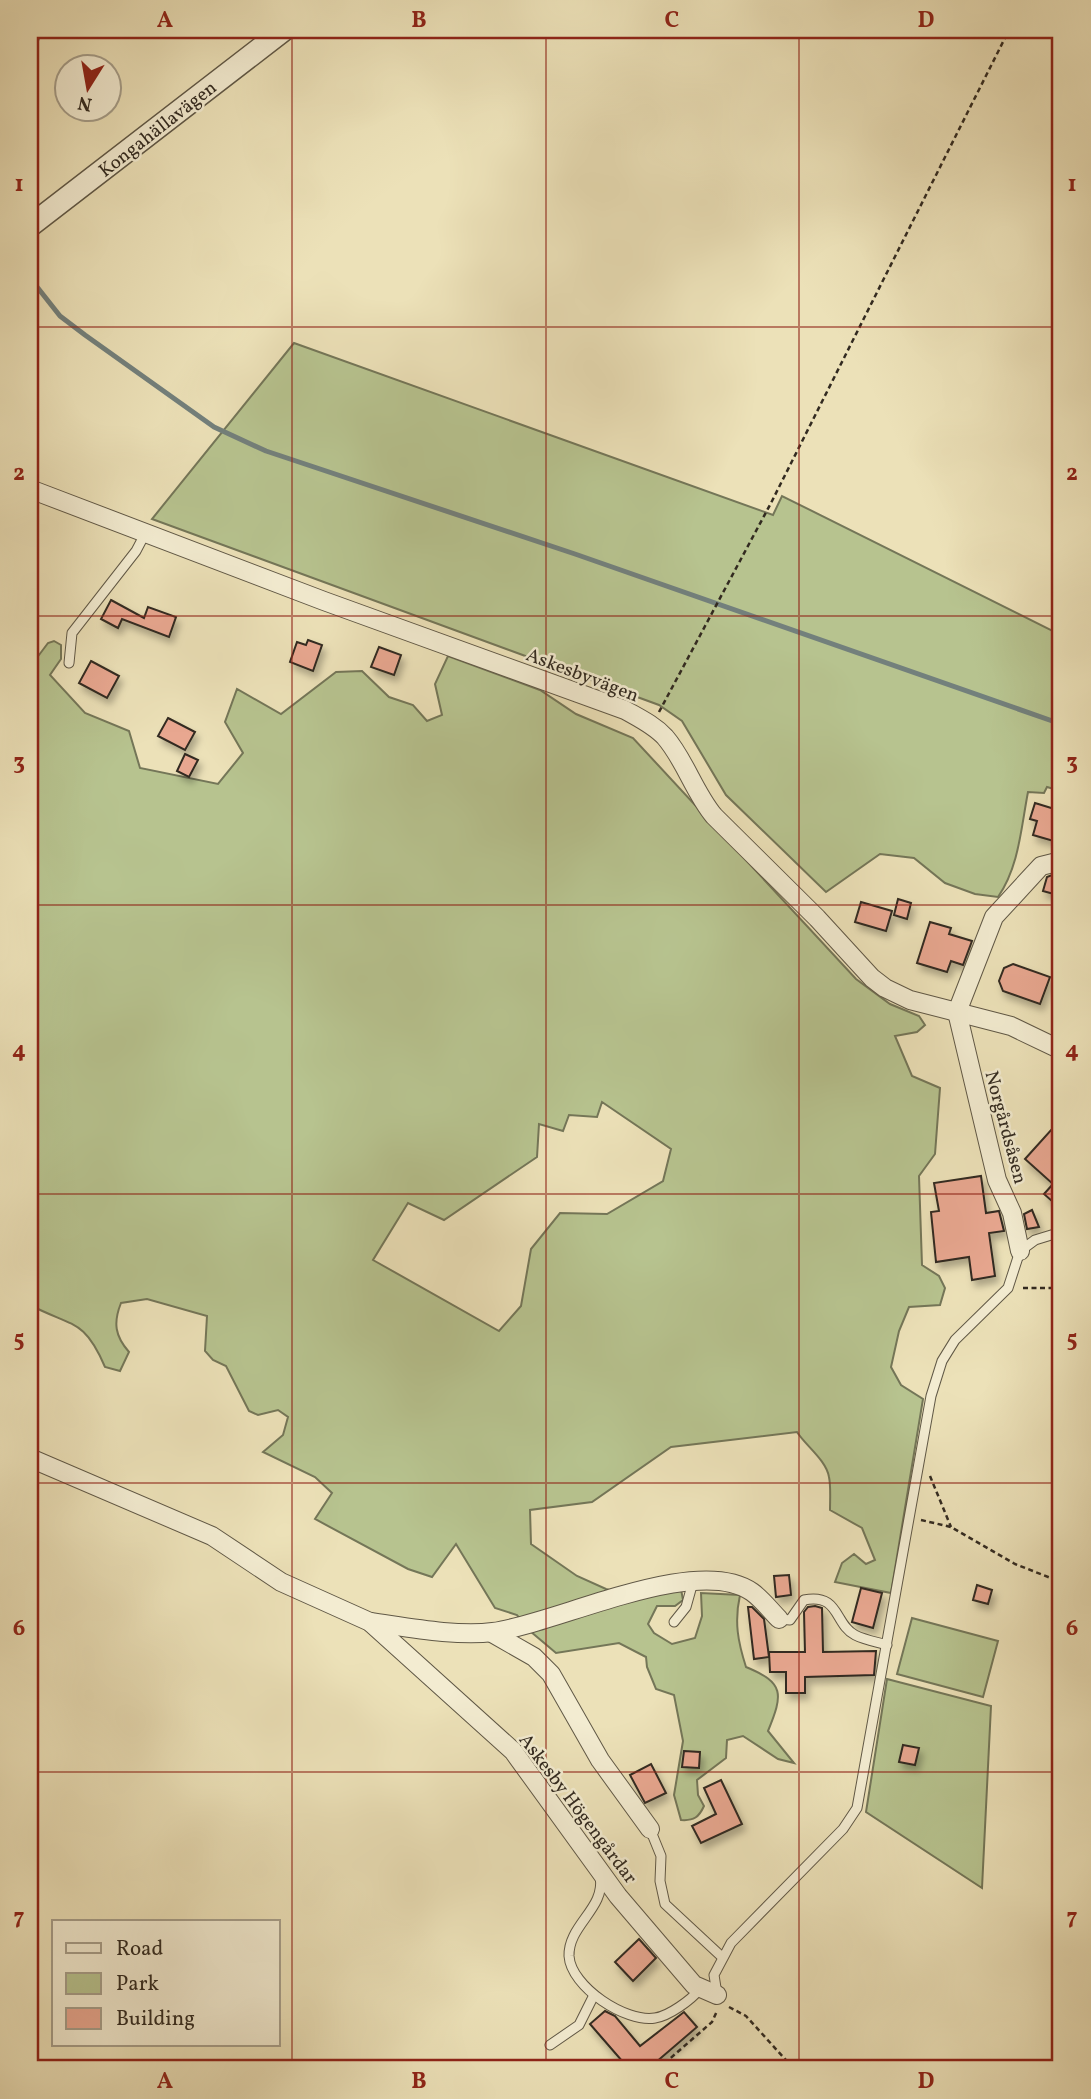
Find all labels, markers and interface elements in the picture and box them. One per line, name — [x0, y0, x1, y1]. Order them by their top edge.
text: A — [157, 5, 173, 37]
text: B — [411, 5, 427, 37]
text: C — [665, 5, 679, 37]
text: D — [918, 5, 935, 37]
north arrow — [52, 52, 122, 122]
street label: Kongahällavägen — [94, 75, 223, 184]
text: N — [76, 89, 94, 117]
text: 1 — [14, 169, 24, 201]
text: 1 — [1067, 169, 1077, 201]
text: 2 — [13, 458, 25, 490]
text: 2 — [1066, 458, 1078, 490]
street label: Askesbyvägen — [522, 642, 642, 709]
text: 3 — [13, 747, 25, 779]
text: 3 — [1066, 747, 1078, 779]
text: 4 — [12, 1035, 26, 1067]
text: 4 — [1065, 1035, 1079, 1067]
street label: Norgårdsåsen — [977, 1068, 1033, 1187]
text: 5 — [13, 1324, 25, 1356]
text: 5 — [1066, 1324, 1078, 1356]
text: 6 — [13, 1613, 25, 1645]
text: 6 — [1066, 1613, 1078, 1645]
street label: Askesby Högengårdar — [512, 1729, 643, 1890]
text: 7 — [14, 1902, 25, 1934]
text: 7 — [1067, 1902, 1078, 1934]
legend — [52, 1920, 280, 2046]
text: Road — [116, 1935, 163, 1964]
text: Park — [116, 1970, 159, 1999]
text: Building — [116, 2005, 195, 2034]
text: A — [157, 2066, 173, 2098]
text: B — [411, 2066, 427, 2098]
text: C — [665, 2066, 679, 2098]
text: D — [918, 2066, 935, 2098]

